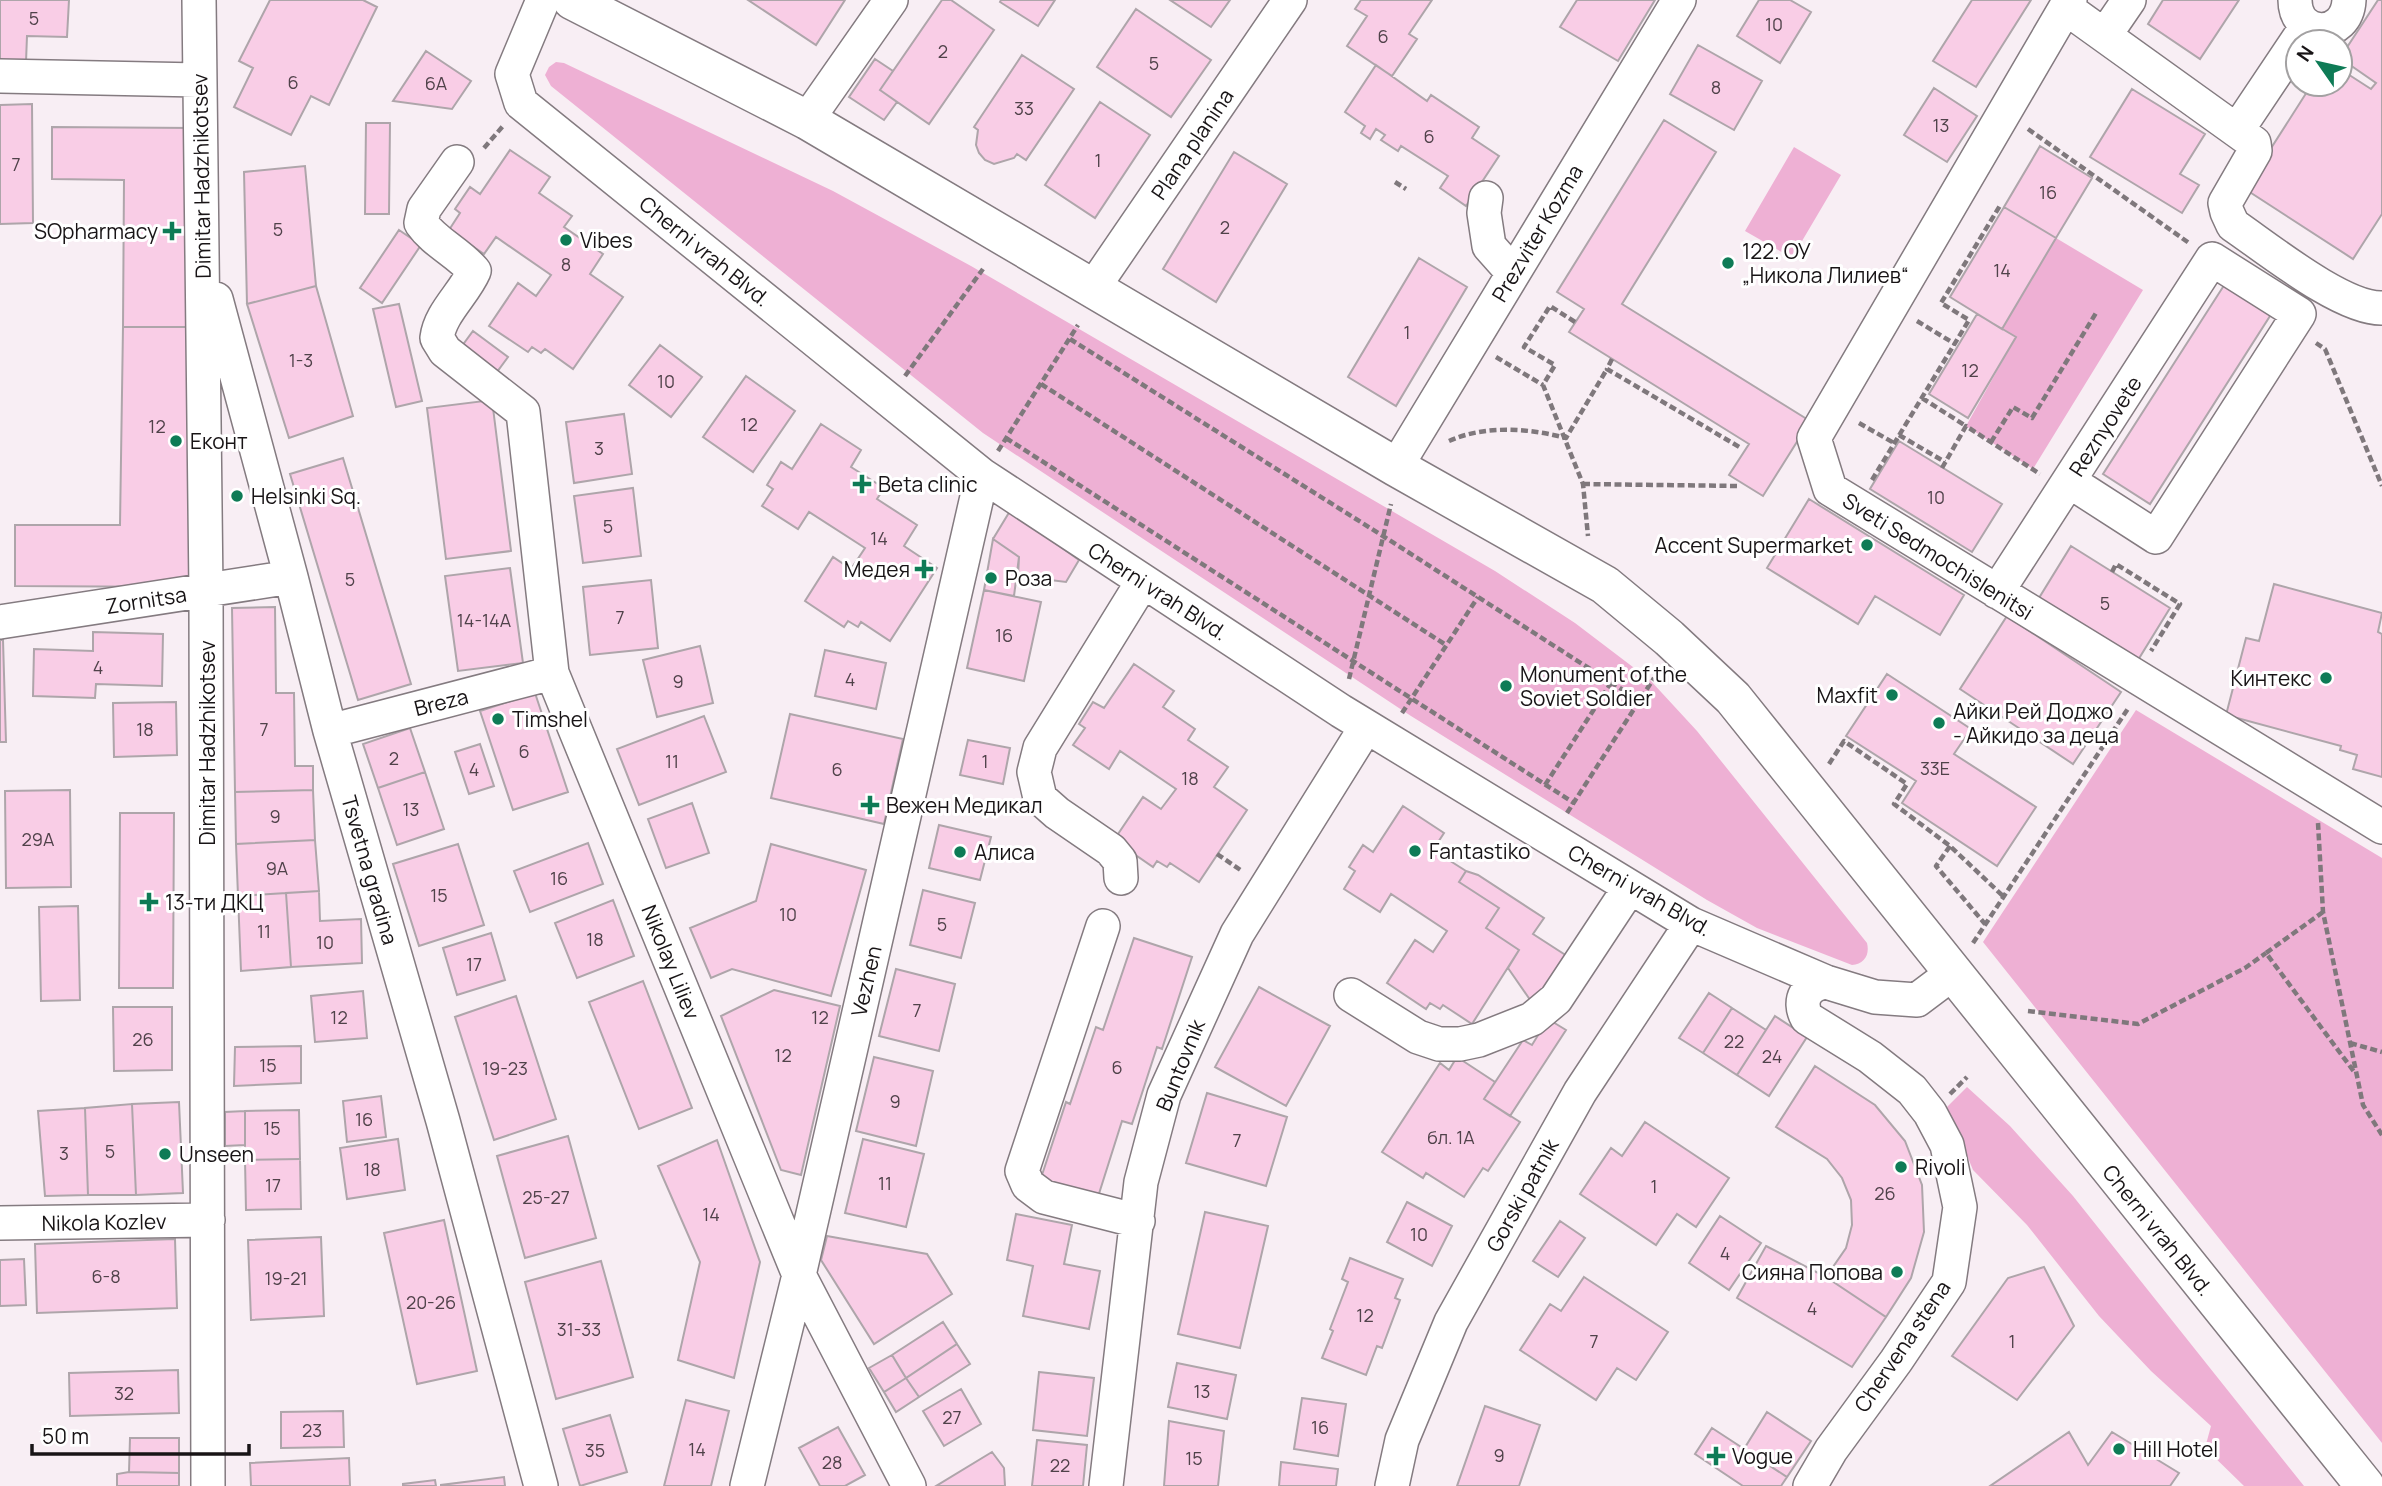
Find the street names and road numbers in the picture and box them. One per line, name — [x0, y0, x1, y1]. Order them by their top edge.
street label: Dimitar Hadzhikotsev — [185, 73, 217, 279]
street label: Plana planina — [1145, 83, 1239, 205]
street label: Prezviter Kozma — [1485, 159, 1589, 307]
street label: Cherni vrah Blvd. — [634, 189, 776, 313]
street label: Reznyovete — [2062, 371, 2148, 481]
street label: Sveti Sedmochislenitsi — [1838, 486, 2038, 626]
street label: Cherni vrah Blvd. — [1083, 535, 1233, 647]
street label: Zornitsa — [104, 580, 188, 620]
street label: Dimitar Hadzhikotsev — [193, 640, 221, 846]
street label: Breza — [411, 682, 471, 722]
street label: Tsvetna gradina — [335, 792, 405, 948]
street label: Cherni vrah Blvd. — [1563, 838, 1717, 942]
street label: Nikolay Liliev — [635, 901, 707, 1024]
street label: Vezhen — [844, 943, 888, 1019]
street label: Buntovnik — [1149, 1015, 1211, 1115]
street label: Gorski patnik — [1479, 1133, 1565, 1257]
street label: Cherni vrah Blvd. — [2096, 1159, 2220, 1301]
street label: Nikola Kozlev — [41, 1207, 167, 1237]
street label: Chervena stena — [1848, 1275, 1956, 1417]

